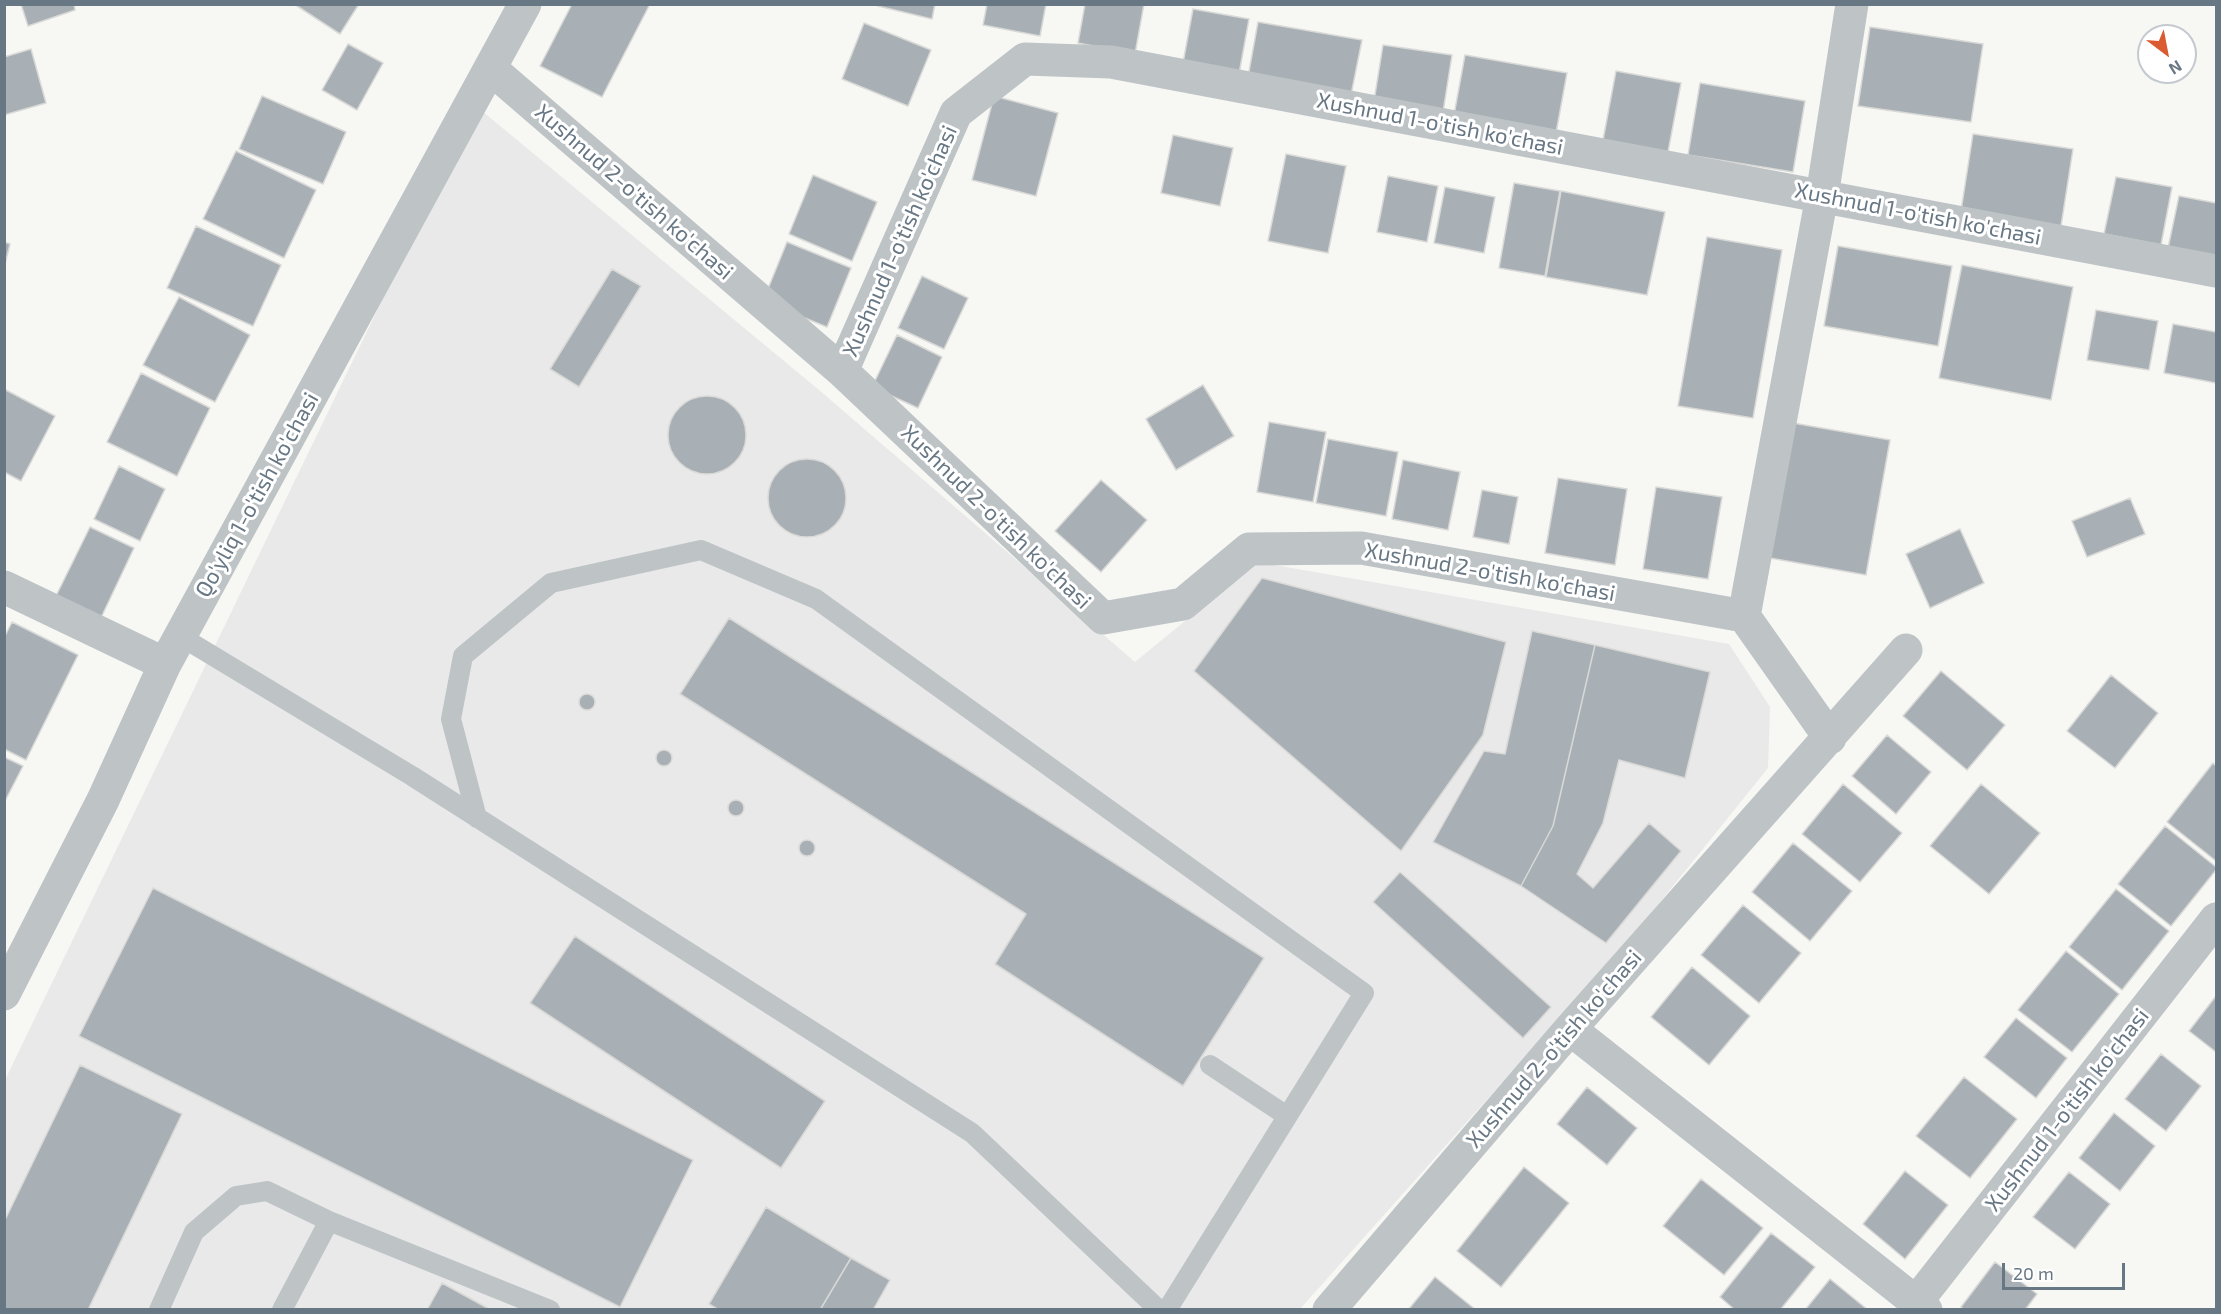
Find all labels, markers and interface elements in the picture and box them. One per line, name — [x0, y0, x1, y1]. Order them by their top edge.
north arrow — [2137, 24, 2197, 84]
text: N — [2166, 57, 2186, 79]
street label: Xushnud 1-o'tish ko'chasi — [1315, 87, 1565, 161]
street label: Xushnud 2-o'tish ko'chasi — [530, 99, 738, 285]
street label: Xushnud 1-o'tish ko'chasi — [837, 121, 963, 361]
street label: Xushnud 1-o'tish ko'chasi — [1793, 177, 2043, 251]
street label: Qo'yliq 1-o'tish ko'chasi — [190, 388, 324, 602]
street label: Xushnud 2-o'tish ko'chasi — [896, 419, 1096, 615]
street label: Xushnud 2-o'tish ko'chasi — [1363, 537, 1617, 607]
street label: Xushnud 2-o'tish ko'chasi — [1461, 945, 1647, 1153]
street label: Xushnud 1-o'tish ko'chasi — [1980, 1003, 2154, 1217]
scale bar — [2005, 1251, 2128, 1289]
text: 20 m — [2013, 1262, 2054, 1284]

